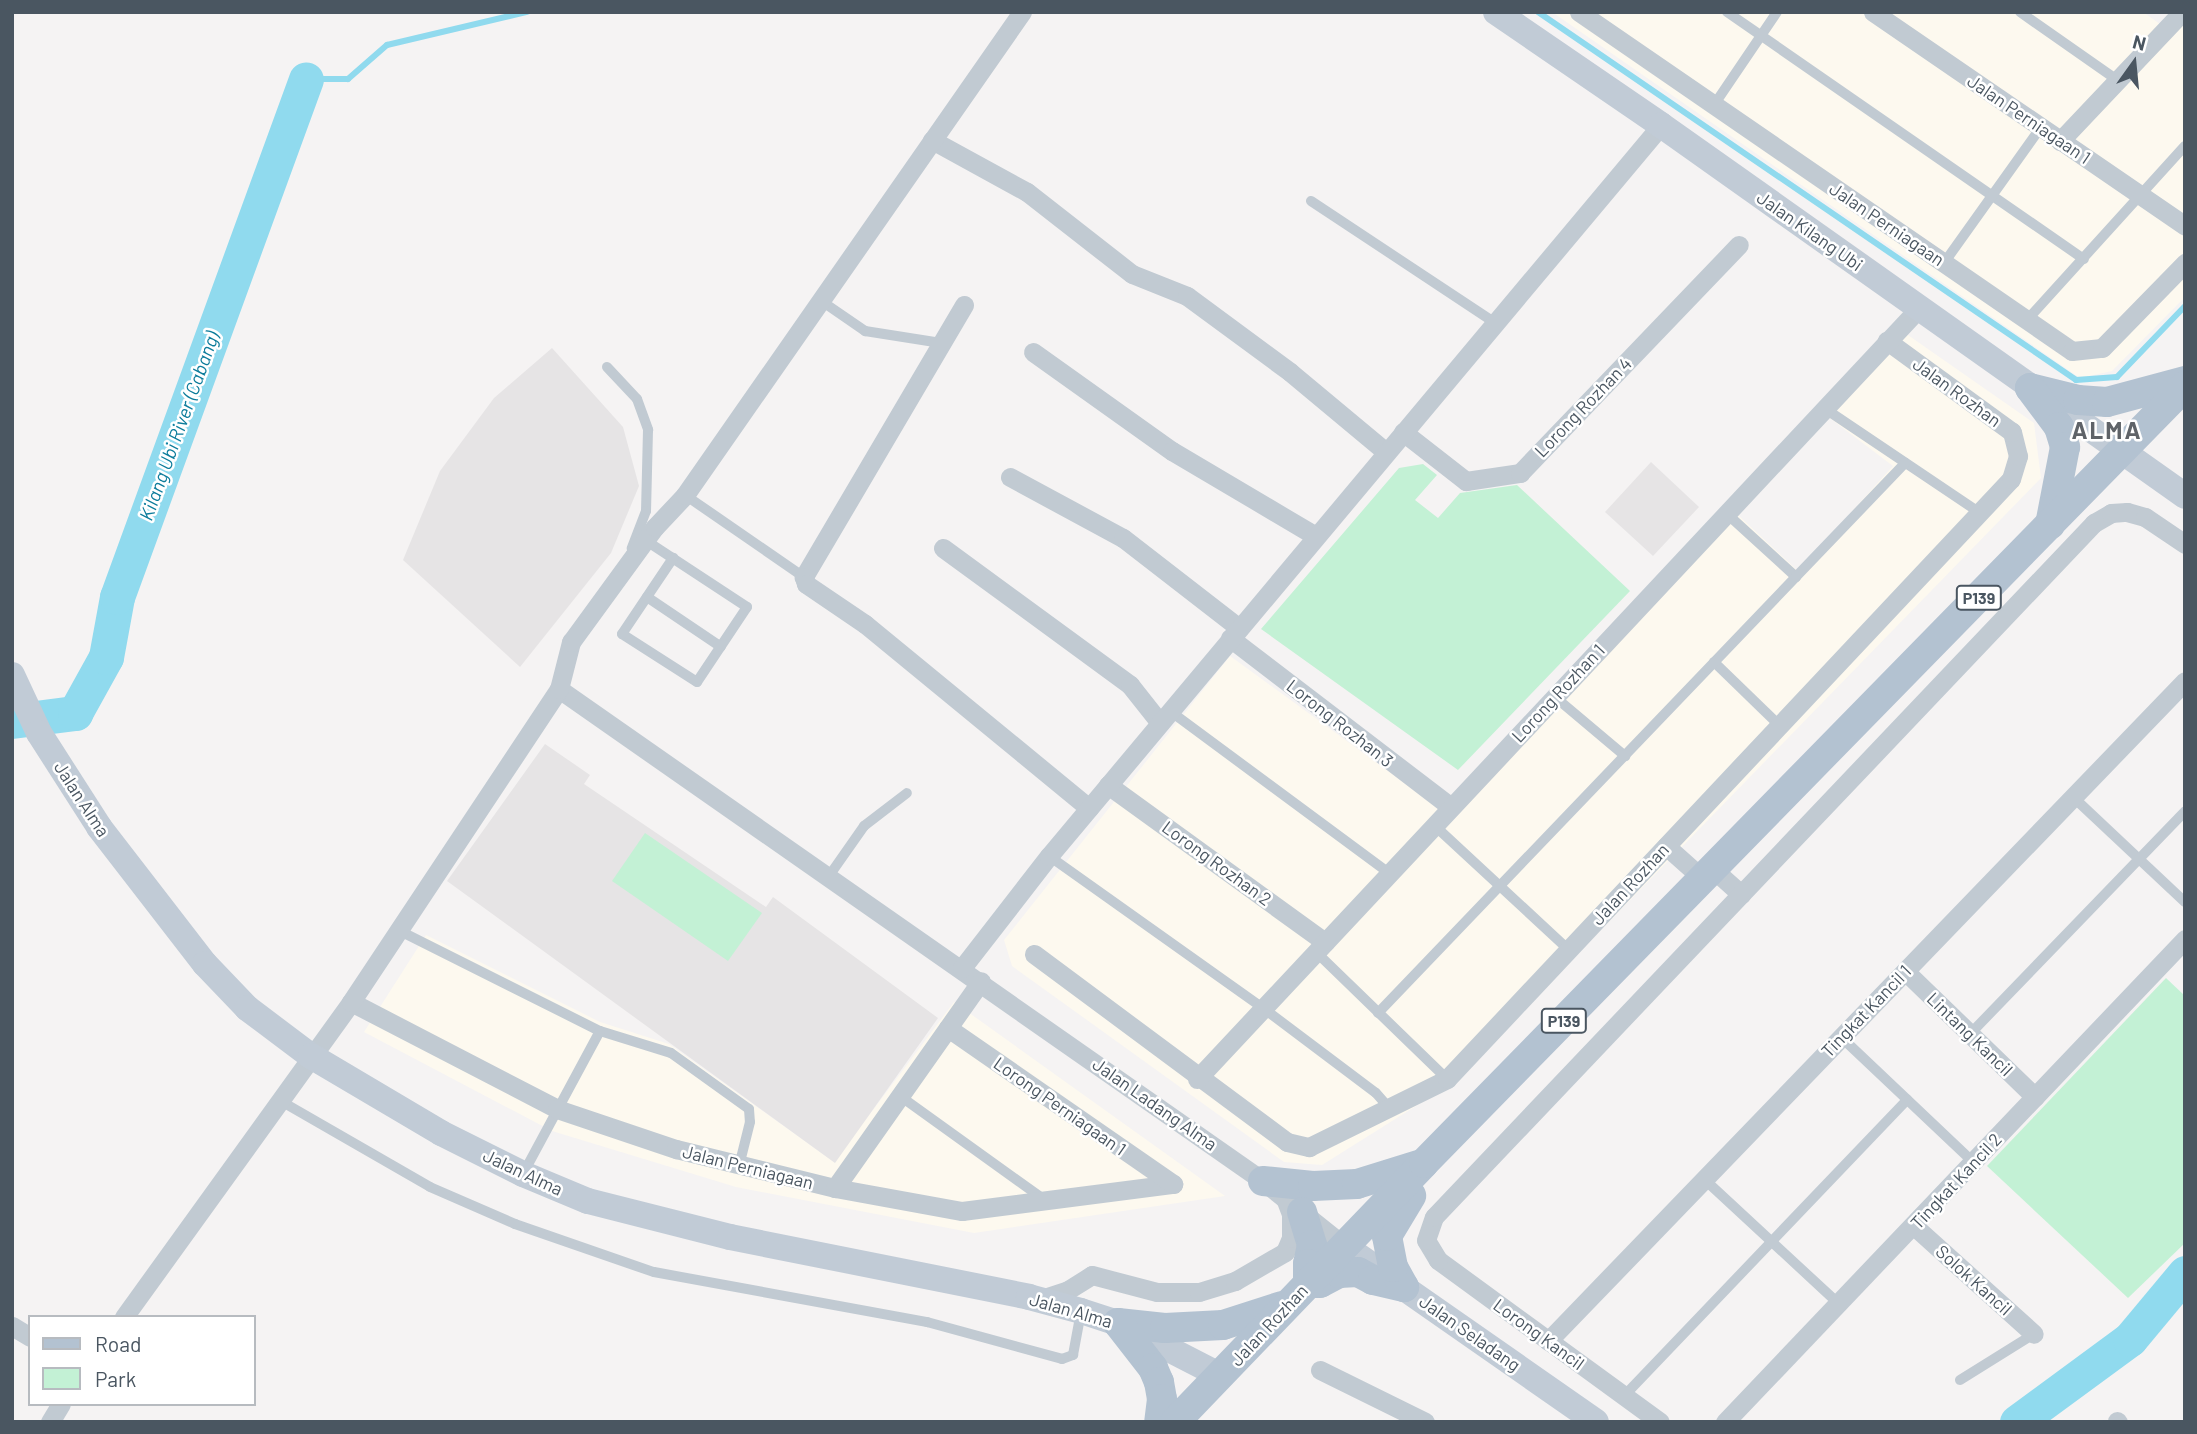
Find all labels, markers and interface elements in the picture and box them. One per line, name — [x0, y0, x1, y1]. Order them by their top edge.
north arrow — [2099, 28, 2169, 98]
text: N — [2130, 29, 2149, 55]
street label: Jalan Perniagaan 1 — [1963, 70, 2095, 168]
street label: Jalan Perniagaan — [1825, 178, 1949, 270]
street label: Jalan Kilang Ubi — [1753, 187, 1867, 275]
water label: Kilang Ubi River (Cabang) — [134, 328, 224, 524]
street label: Lorong Rozhan 4 — [1530, 353, 1636, 461]
street label: Jalan Rozhan — [1909, 353, 2005, 431]
district label: ALMA — [2072, 416, 2142, 444]
road number: P139 — [1954, 586, 2004, 610]
street label: Lorong Rozhan 1 — [1507, 639, 1609, 747]
street label: Lorong Rozhan 3 — [1282, 675, 1398, 771]
street label: Jalan Alma — [50, 757, 114, 841]
street label: Lorong Rozhan 2 — [1158, 816, 1276, 910]
street label: Jalan Rozhan — [1587, 839, 1673, 929]
street label: Tingkat Kancil 1 — [1817, 960, 1915, 1062]
street label: Lintang Kancil — [1923, 988, 2017, 1080]
road number: P139 — [1540, 1009, 1588, 1034]
street label: Lorong Perniagaan 1 — [990, 1052, 1130, 1160]
street label: Jalan Ladang Alma — [1089, 1053, 1221, 1155]
street label: Tingkat Kancil 2 — [1906, 1129, 2006, 1233]
street label: Jalan Perniagaan — [680, 1140, 816, 1194]
street label: Jalan Alma — [480, 1144, 566, 1200]
street label: Solok Kancil — [1932, 1240, 2016, 1320]
street label: Jalan Rozhan — [1226, 1280, 1312, 1370]
street label: Jalan Alma — [1027, 1288, 1115, 1332]
street label: Jalan Seladang — [1415, 1290, 1525, 1376]
street label: Lorong Kancil — [1489, 1294, 1589, 1374]
legend — [28, 1315, 256, 1406]
text: Road — [95, 1331, 141, 1356]
text: Park — [95, 1366, 136, 1391]

